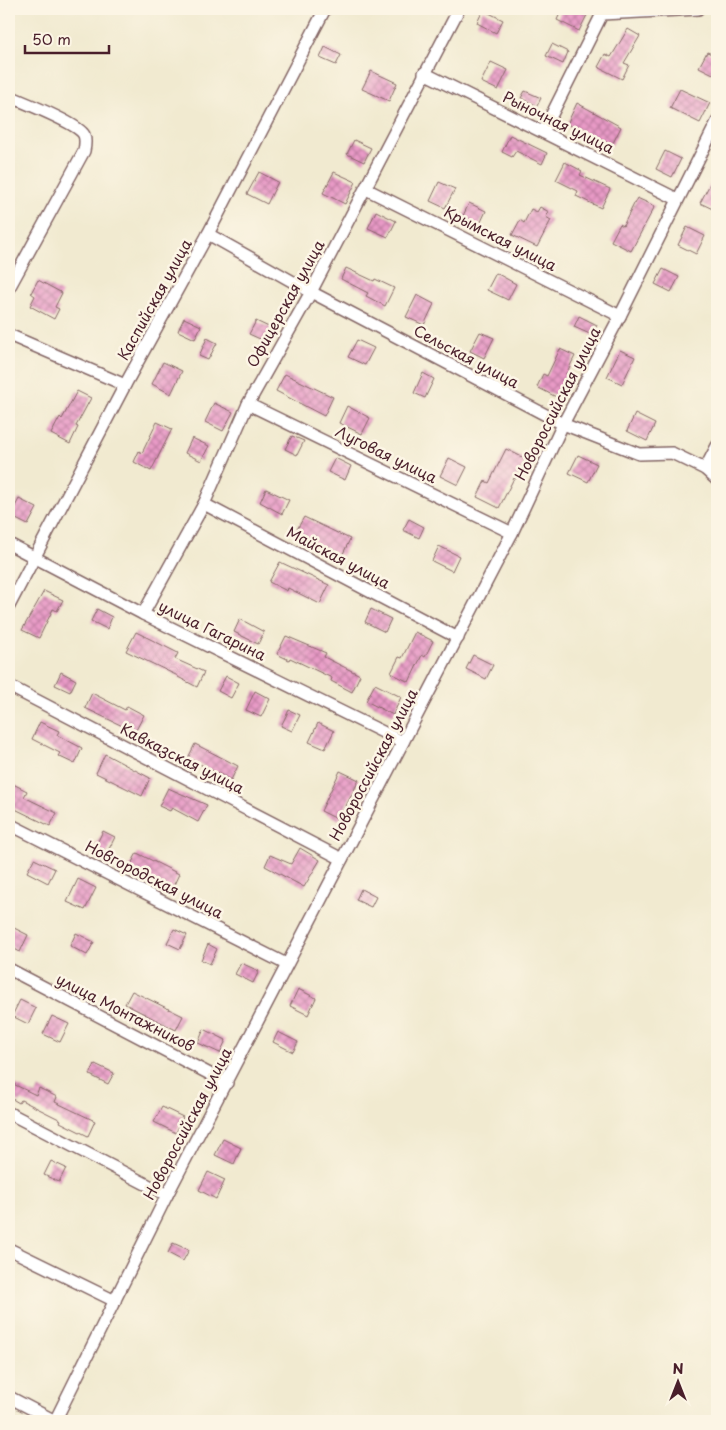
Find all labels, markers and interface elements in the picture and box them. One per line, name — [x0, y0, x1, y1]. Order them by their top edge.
scale bar — [25, 22, 109, 54]
text: 50 m — [32, 27, 71, 50]
street label: Рыночная улица — [499, 85, 619, 159]
street label: Крымская улица — [440, 199, 562, 276]
street label: Каспийская улица — [111, 234, 197, 364]
street label: Офицерская улица — [240, 235, 330, 371]
street label: Сельская улица — [410, 318, 524, 393]
street label: Новороссийская улица — [508, 322, 606, 484]
street label: Луговая улица — [332, 419, 442, 488]
street label: Майская улица — [283, 520, 395, 594]
street label: улица Гагарина — [155, 594, 271, 666]
street label: Новороссийская улица — [323, 683, 423, 845]
street label: Кавказская улица — [117, 717, 249, 799]
street label: Новгородская улица — [82, 834, 228, 924]
street label: улица Монтажников — [52, 967, 199, 1057]
street label: Новороссийская улица — [137, 1042, 237, 1204]
north arrow — [654, 1358, 704, 1408]
text: N — [672, 1358, 684, 1379]

